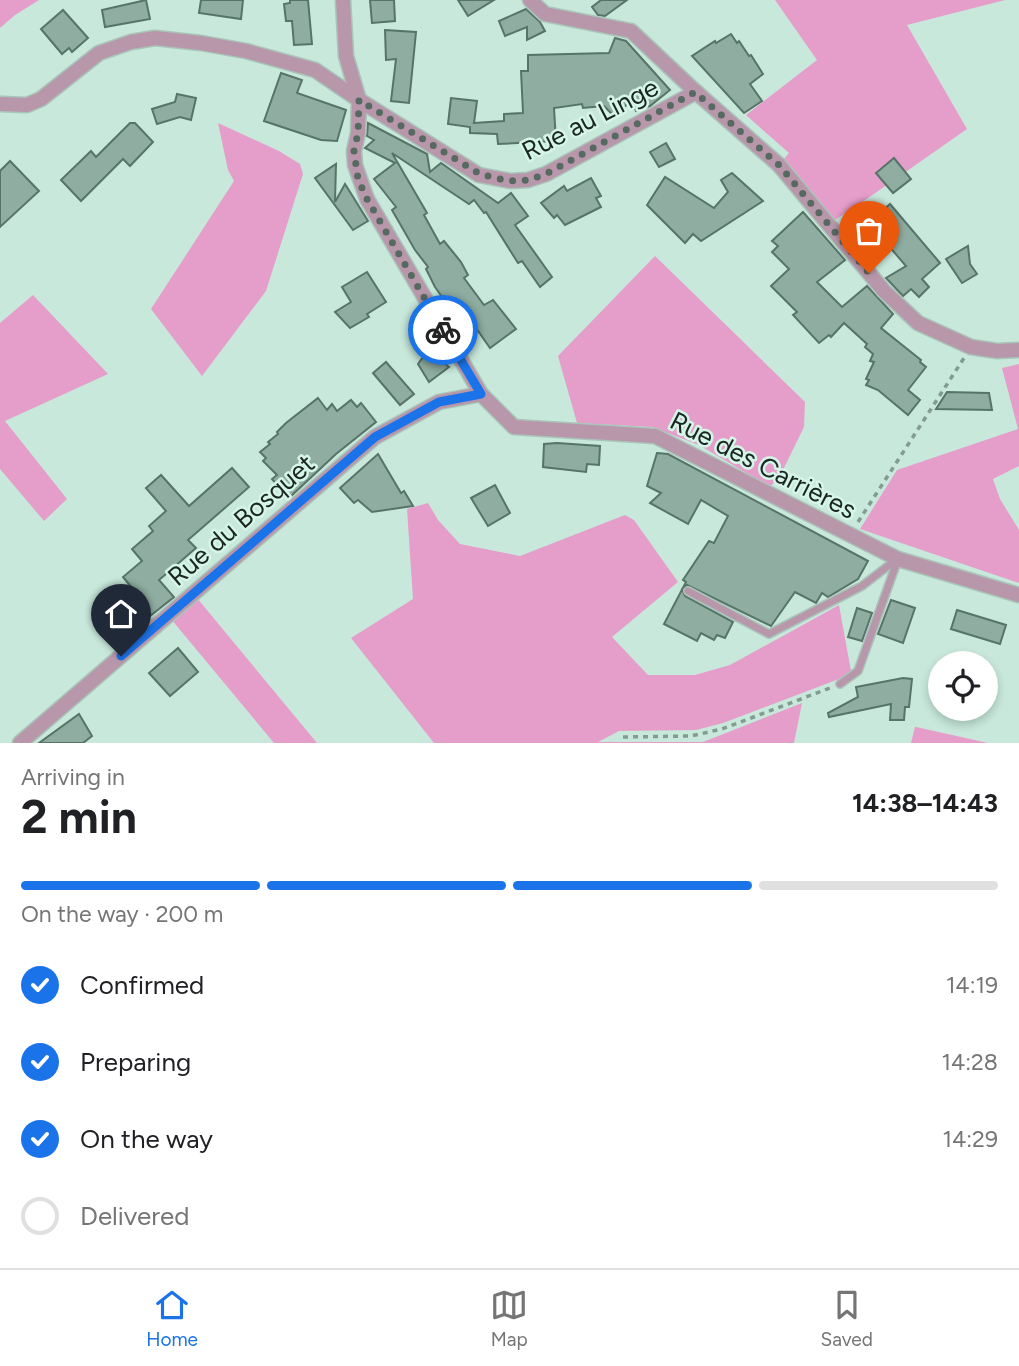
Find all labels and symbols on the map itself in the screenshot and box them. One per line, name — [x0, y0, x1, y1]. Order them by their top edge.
street label: Rue au Linge — [516, 71, 664, 167]
pin — [839, 201, 899, 273]
courier — [408, 295, 478, 365]
street label: Rue des Carrières — [665, 404, 861, 526]
street label: Rue du Bosquet — [161, 447, 321, 593]
pin — [91, 584, 151, 656]

